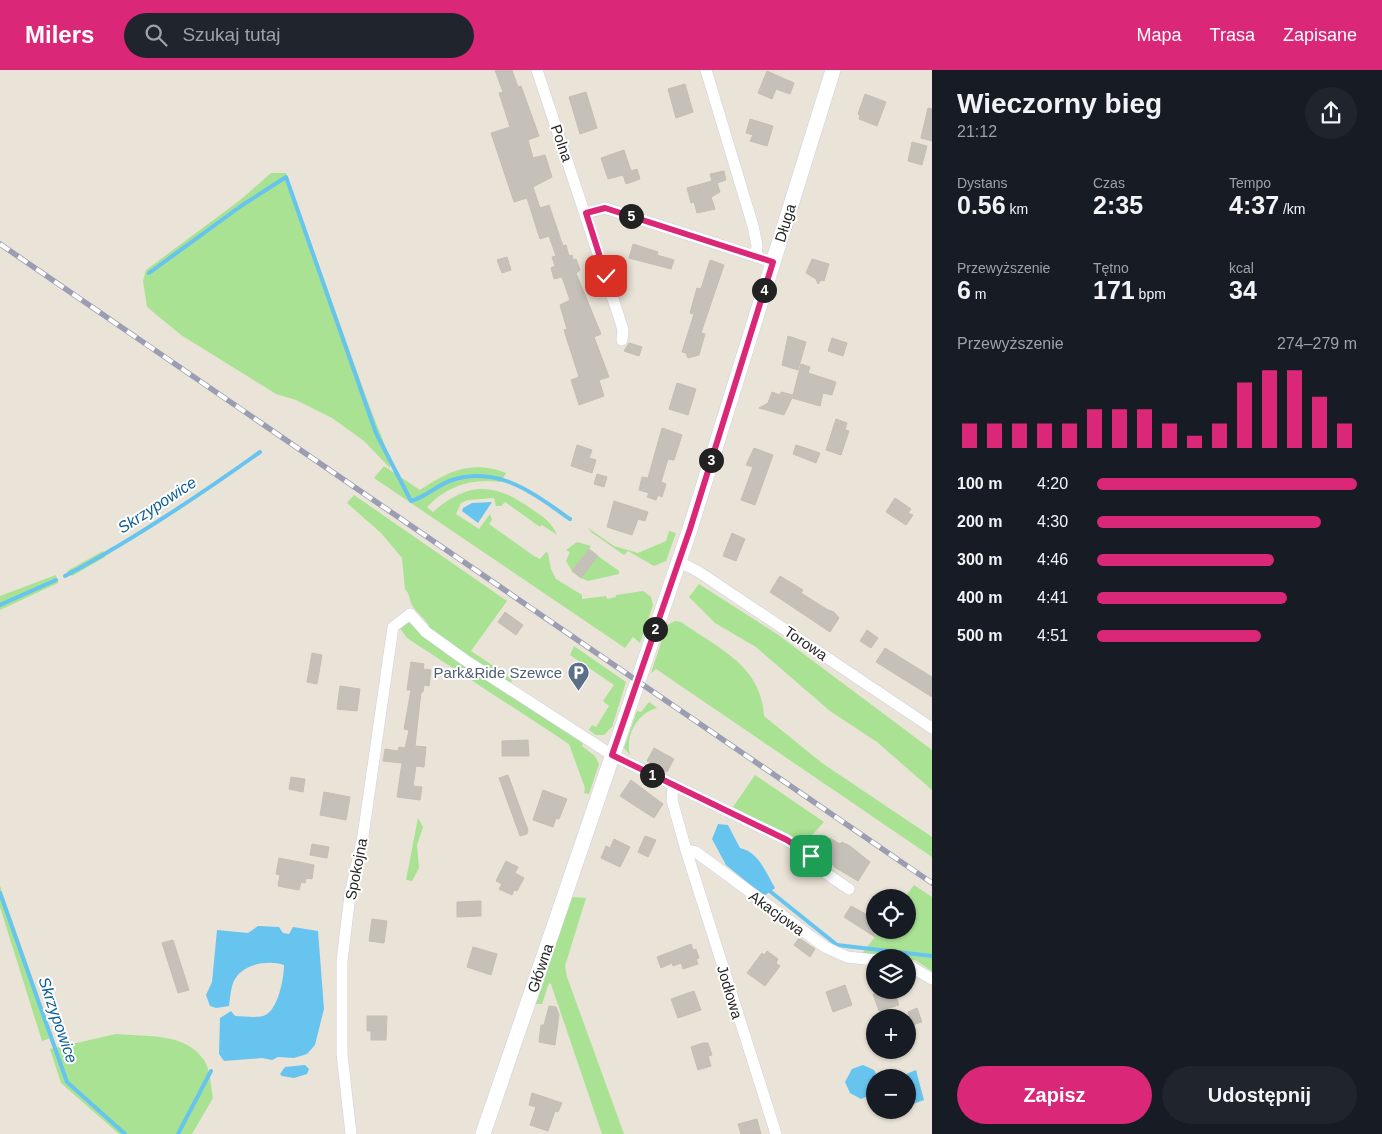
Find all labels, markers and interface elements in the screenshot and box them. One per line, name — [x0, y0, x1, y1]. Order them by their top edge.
search box — [124, 13, 474, 58]
text: Milers — [25, 21, 94, 48]
icon: search — [142, 21, 170, 49]
text: Szukaj tutaj — [182, 24, 281, 45]
text: Mapa — [1137, 25, 1182, 45]
text: Trasa — [1210, 25, 1255, 45]
text: Zapisane — [1283, 25, 1357, 45]
button: share — [1305, 87, 1357, 139]
text: Wieczorny bieg — [957, 88, 1162, 119]
street label: Polna — [548, 122, 576, 165]
text: 21:12 — [957, 123, 997, 140]
text: Dystans — [957, 175, 1008, 191]
text: Czas — [1093, 175, 1125, 191]
text: Tempo — [1229, 175, 1271, 191]
text: 0.56 — [957, 191, 1006, 219]
text: 2:35 — [1093, 191, 1143, 219]
text: 4:37 — [1229, 191, 1279, 219]
street label: Długa — [771, 201, 799, 244]
text: km — [1006, 201, 1028, 217]
text: /km — [1279, 201, 1306, 217]
pin: 5 — [618, 204, 644, 228]
text: 5 — [628, 208, 635, 224]
pin — [585, 255, 627, 297]
text: Przewyższenie — [957, 260, 1050, 276]
text: Tętno — [1093, 260, 1129, 276]
text: kcal — [1229, 260, 1254, 276]
icon: check — [592, 262, 620, 290]
text: 6 — [957, 276, 971, 304]
text: 171 — [1093, 276, 1135, 304]
text: 34 — [1229, 276, 1257, 304]
pin: 4 — [752, 278, 776, 302]
text: 4 — [761, 282, 768, 298]
text: m — [971, 286, 986, 302]
text: bpm — [1135, 286, 1166, 302]
text: Przewyższenie — [957, 335, 1064, 352]
text: 274–279 m — [1277, 335, 1357, 352]
pin: 3 — [698, 448, 724, 472]
text: 3 — [708, 452, 715, 468]
water label: Skrzypowice — [115, 473, 199, 537]
text: 100 m — [957, 475, 1002, 492]
text: 4:20 — [1037, 475, 1068, 492]
text: 200 m — [957, 513, 1002, 530]
text: 4:30 — [1037, 513, 1068, 530]
text: 300 m — [957, 551, 1002, 568]
text: 4:46 — [1037, 551, 1068, 568]
text: 400 m — [957, 589, 1002, 606]
text: 4:41 — [1037, 589, 1068, 606]
pin: 2 — [642, 616, 668, 642]
text: 2 — [652, 621, 659, 637]
street label: Torowa — [781, 622, 831, 664]
text: 500 m — [957, 627, 1002, 644]
text: 4:51 — [1037, 627, 1068, 644]
parking icon: Park&Ride Szewce — [566, 660, 590, 691]
place label: Park&Ride Szewce — [434, 664, 562, 681]
pin: 1 — [640, 762, 664, 788]
text: 1 — [649, 767, 656, 783]
pin — [790, 835, 832, 877]
street label: Spokojna — [342, 836, 370, 901]
icon: arrive — [797, 842, 825, 870]
street label: Akacjowa — [746, 887, 808, 939]
map controls — [866, 889, 916, 1119]
button: locate — [866, 889, 916, 939]
street label: Główna — [524, 941, 557, 995]
button: layers — [866, 949, 916, 999]
street label: Jodłowa — [714, 963, 746, 1021]
water label: Skrzypowice — [35, 975, 81, 1065]
button: + — [866, 1009, 916, 1059]
button: Zapisz — [957, 1066, 1152, 1124]
button: Udostępnij — [1162, 1066, 1357, 1124]
button: − — [866, 1069, 916, 1119]

